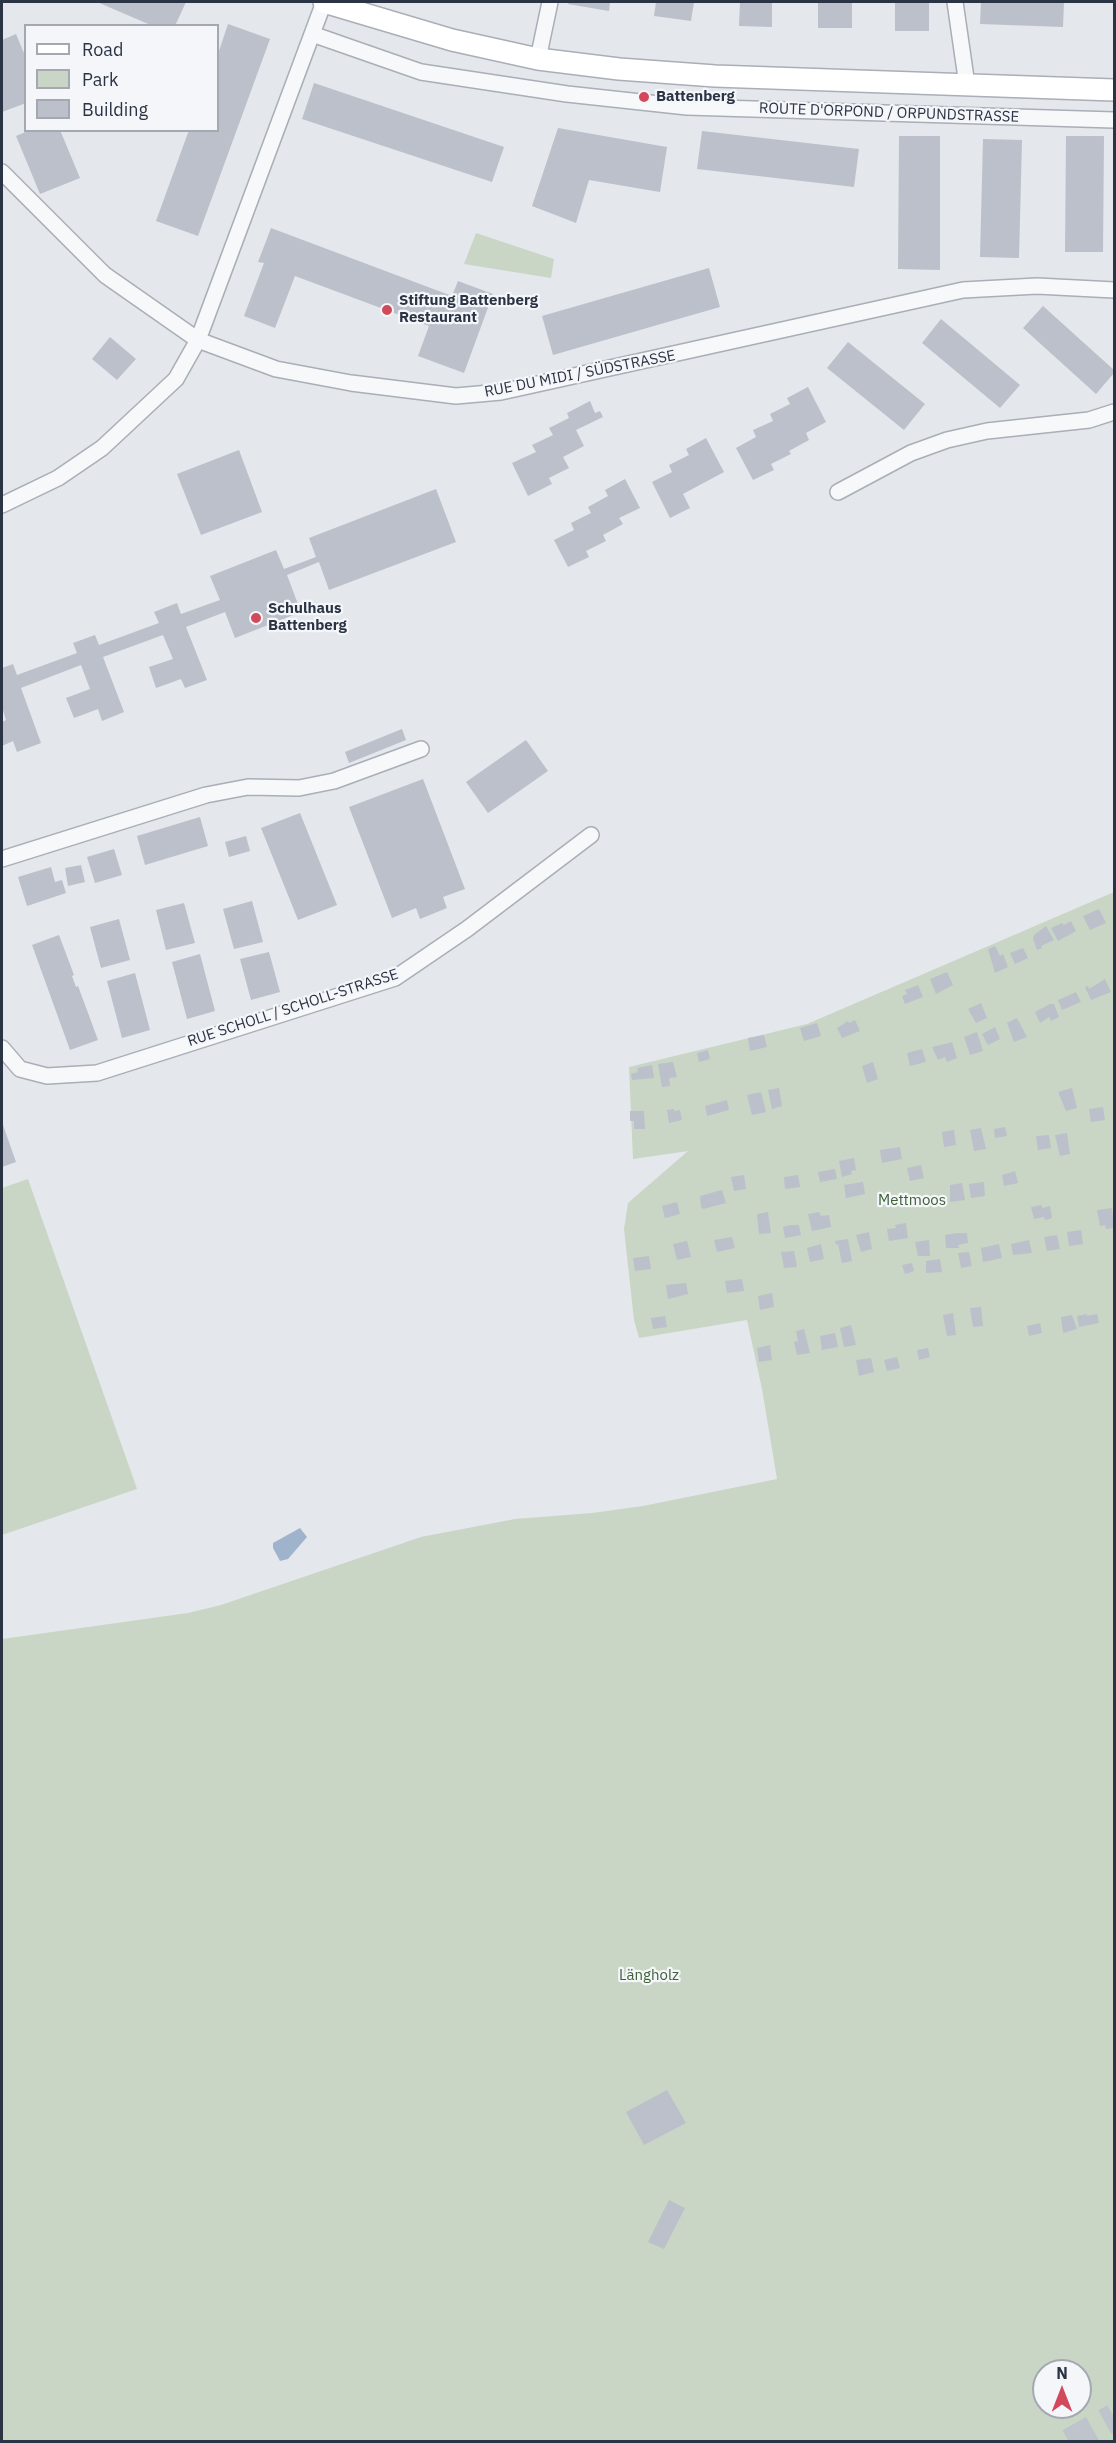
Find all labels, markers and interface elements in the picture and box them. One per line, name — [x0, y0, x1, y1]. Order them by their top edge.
legend — [24, 24, 219, 132]
text: Road — [82, 38, 123, 61]
text: Park — [82, 68, 118, 91]
place label: Battenberg — [656, 88, 735, 106]
marker: Battenberg — [637, 90, 651, 104]
text: Building — [82, 98, 148, 121]
street label: ROUTE D'ORPOND / ORPUNDSTRASSE — [759, 99, 1019, 127]
place label: Stiftung Battenberg Restaurant — [399, 292, 538, 327]
marker: Stiftung Battenberg Restaurant — [380, 303, 394, 317]
street label: RUE DU MIDI / SÜDSTRASSE — [483, 347, 677, 401]
place label: Schulhaus Battenberg — [268, 600, 347, 635]
marker: Schulhaus Battenberg — [249, 611, 263, 625]
street label: RUE SCHOLL / SCHOLL-STRASSE — [185, 965, 401, 1051]
park label: Mettmoos — [878, 1192, 946, 1210]
park label: Längholz — [619, 1967, 679, 1985]
north arrow — [1032, 2359, 1092, 2419]
text: N — [1056, 2363, 1068, 2383]

